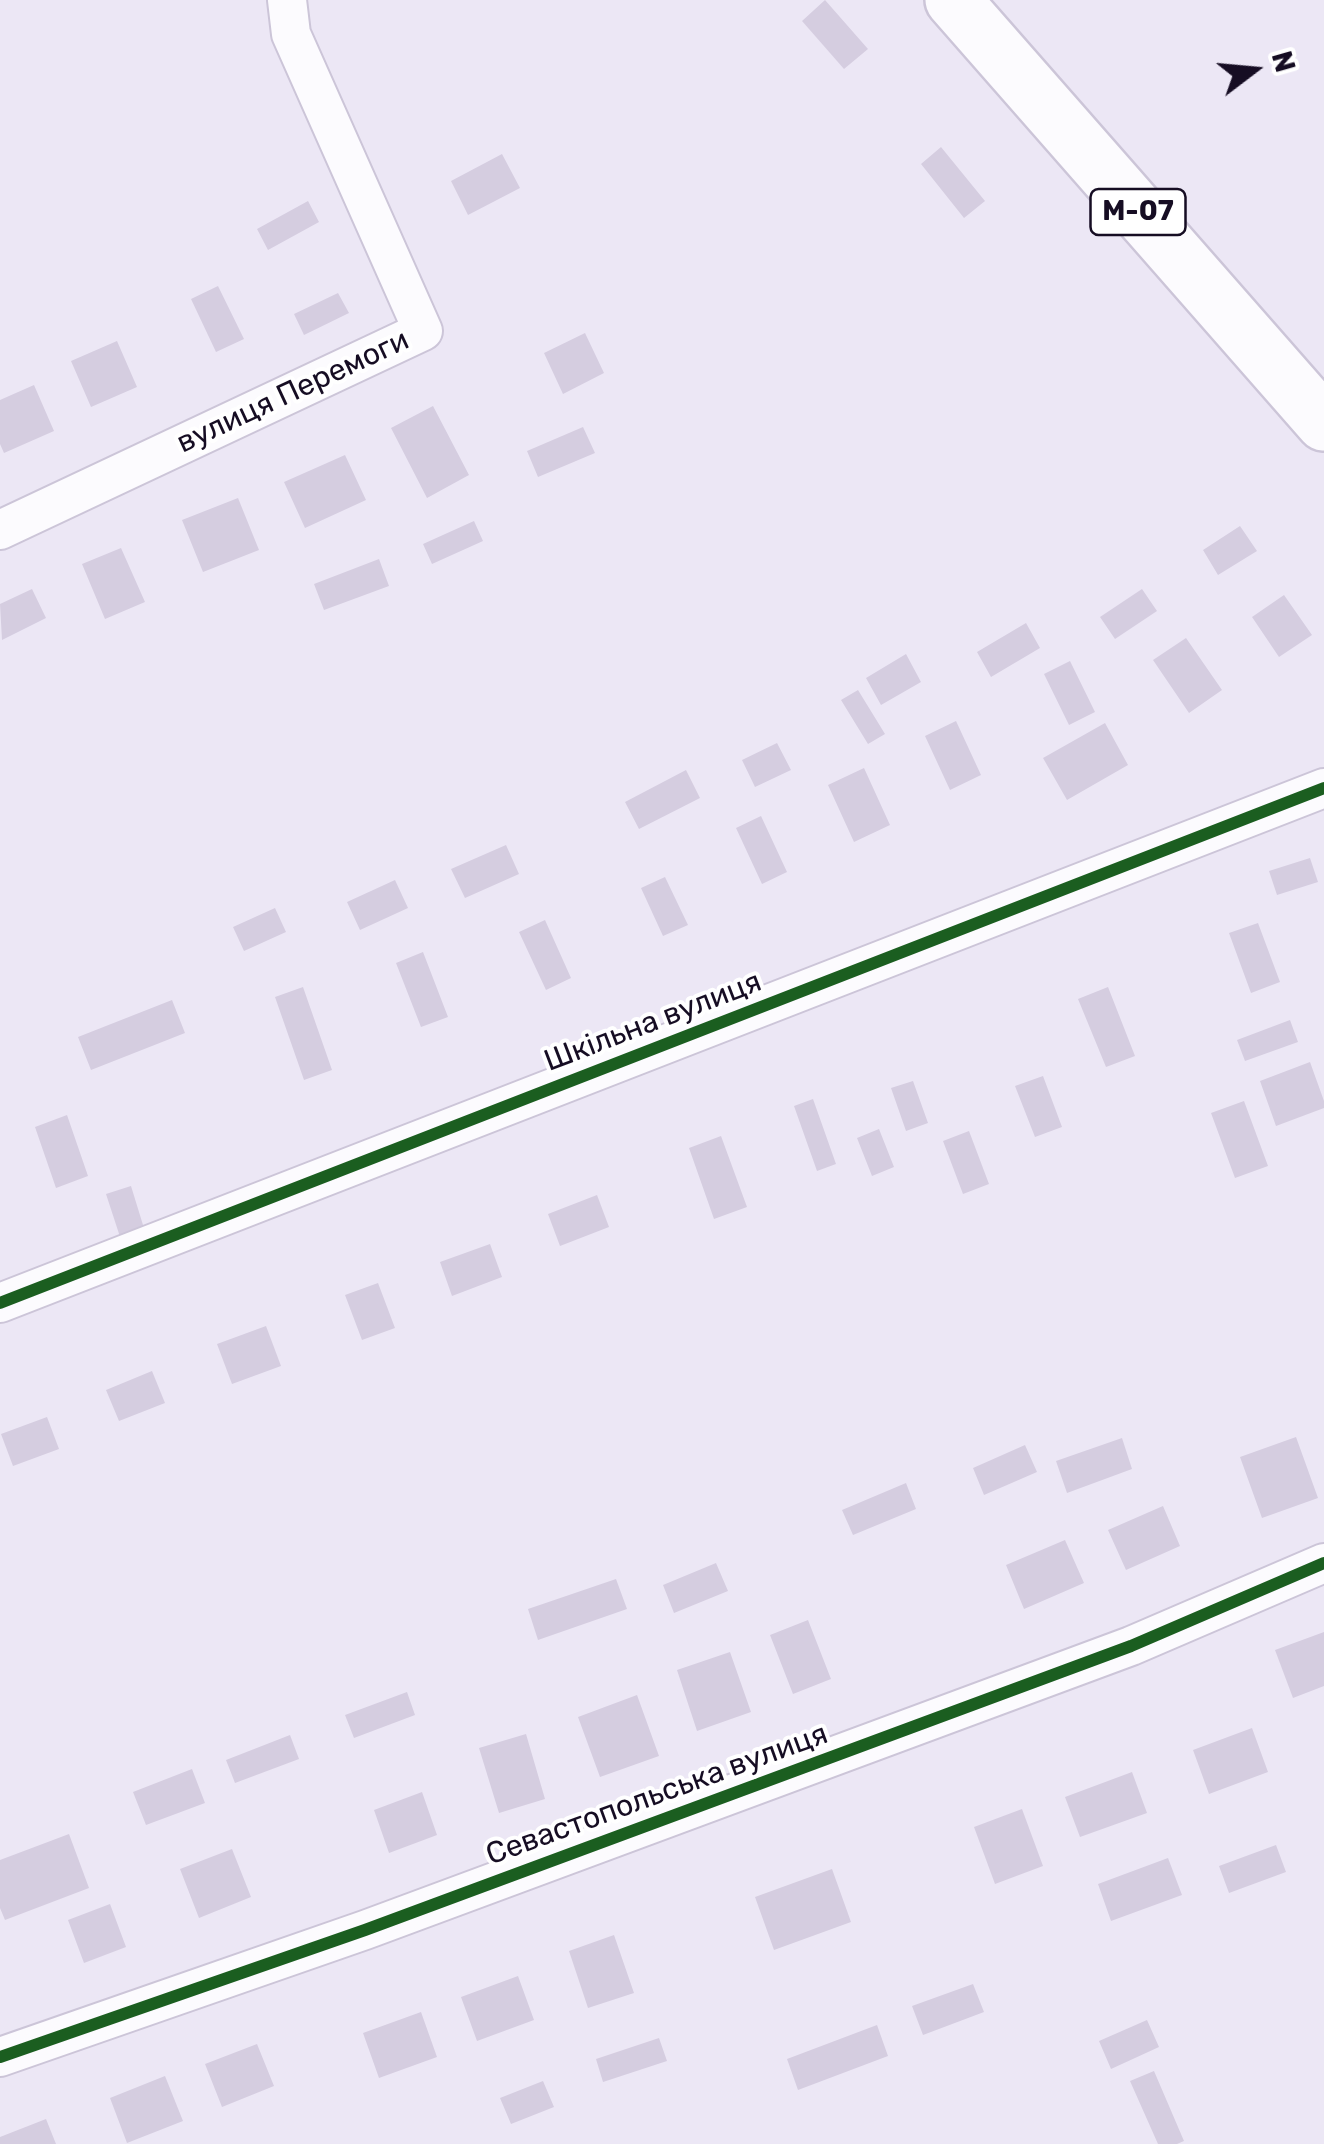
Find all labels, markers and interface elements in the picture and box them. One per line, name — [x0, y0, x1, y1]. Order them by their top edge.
north arrow — [1204, 20, 1304, 120]
text: N — [1265, 47, 1302, 76]
road number: М-07 — [1090, 189, 1186, 235]
street label: вулиця Перемоги — [171, 322, 415, 462]
street label: Шкільна вулиця — [539, 964, 767, 1080]
street label: Севастопольська вулиця — [481, 1716, 833, 1874]

